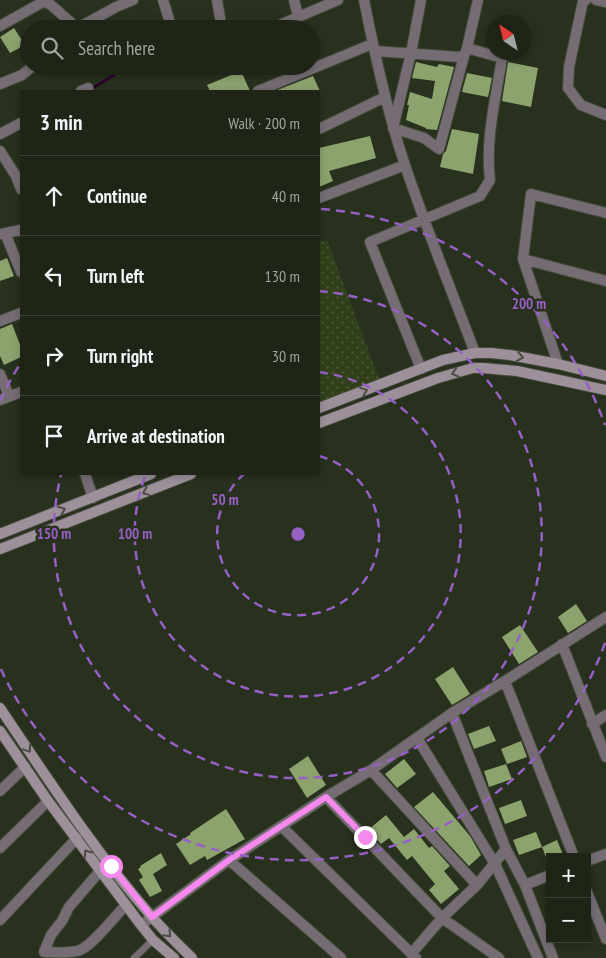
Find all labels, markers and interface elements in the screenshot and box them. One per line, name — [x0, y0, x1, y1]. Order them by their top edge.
north arrow — [486, 15, 531, 60]
search box — [20, 20, 320, 75]
icon: search — [38, 34, 66, 62]
text: Search here — [78, 36, 155, 60]
text: 3 min — [40, 109, 82, 136]
text: Walk · 200 m — [228, 113, 300, 133]
icon: ahead — [40, 182, 68, 210]
text: Continue — [87, 184, 147, 208]
text: 40 m — [272, 186, 300, 206]
icon: left — [40, 262, 68, 290]
text: Turn left — [87, 264, 144, 288]
text: 130 m — [265, 266, 300, 286]
text: 200 m — [512, 294, 546, 313]
icon: right — [40, 342, 68, 370]
text: Turn right — [87, 344, 153, 368]
text: 30 m — [272, 346, 300, 366]
one-way arrow — [515, 351, 524, 361]
one-way arrow — [452, 367, 460, 377]
one-way arrow — [359, 387, 368, 397]
icon: arrive — [40, 422, 68, 450]
text: Arrive at destination — [87, 424, 225, 448]
one-way arrow — [142, 485, 151, 496]
text: 50 m — [211, 490, 239, 509]
one-way arrow — [57, 506, 66, 516]
text: 150 m — [37, 524, 71, 543]
text: 100 m — [118, 524, 152, 543]
centre of rings — [289, 525, 307, 543]
one-way arrow — [21, 744, 31, 753]
route end — [354, 826, 377, 849]
one-way arrow — [85, 850, 93, 859]
map controls — [546, 853, 591, 943]
button: + — [546, 853, 591, 898]
route start — [100, 855, 123, 878]
button: − — [546, 898, 591, 943]
one-way arrow — [162, 928, 171, 937]

